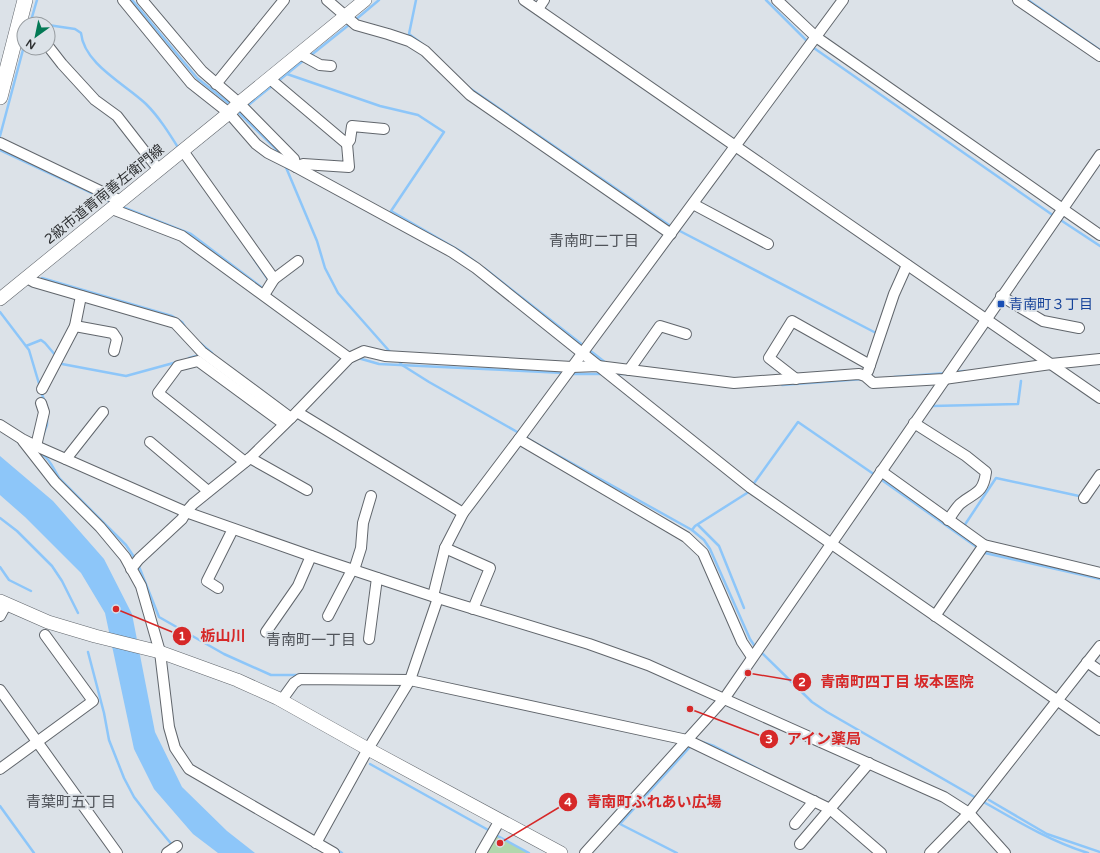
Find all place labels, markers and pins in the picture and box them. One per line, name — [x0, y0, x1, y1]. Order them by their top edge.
place label: 青南町３丁目 — [1009, 296, 1093, 313]
marker: 青南町３丁目 — [996, 299, 1006, 309]
callout: 栃山川 — [172, 622, 253, 649]
callout: 青南町四丁目 坂本医院 — [792, 668, 982, 695]
callout: アイン薬局 — [759, 725, 870, 752]
callout: 青南町ふれあい広場 — [558, 789, 729, 816]

